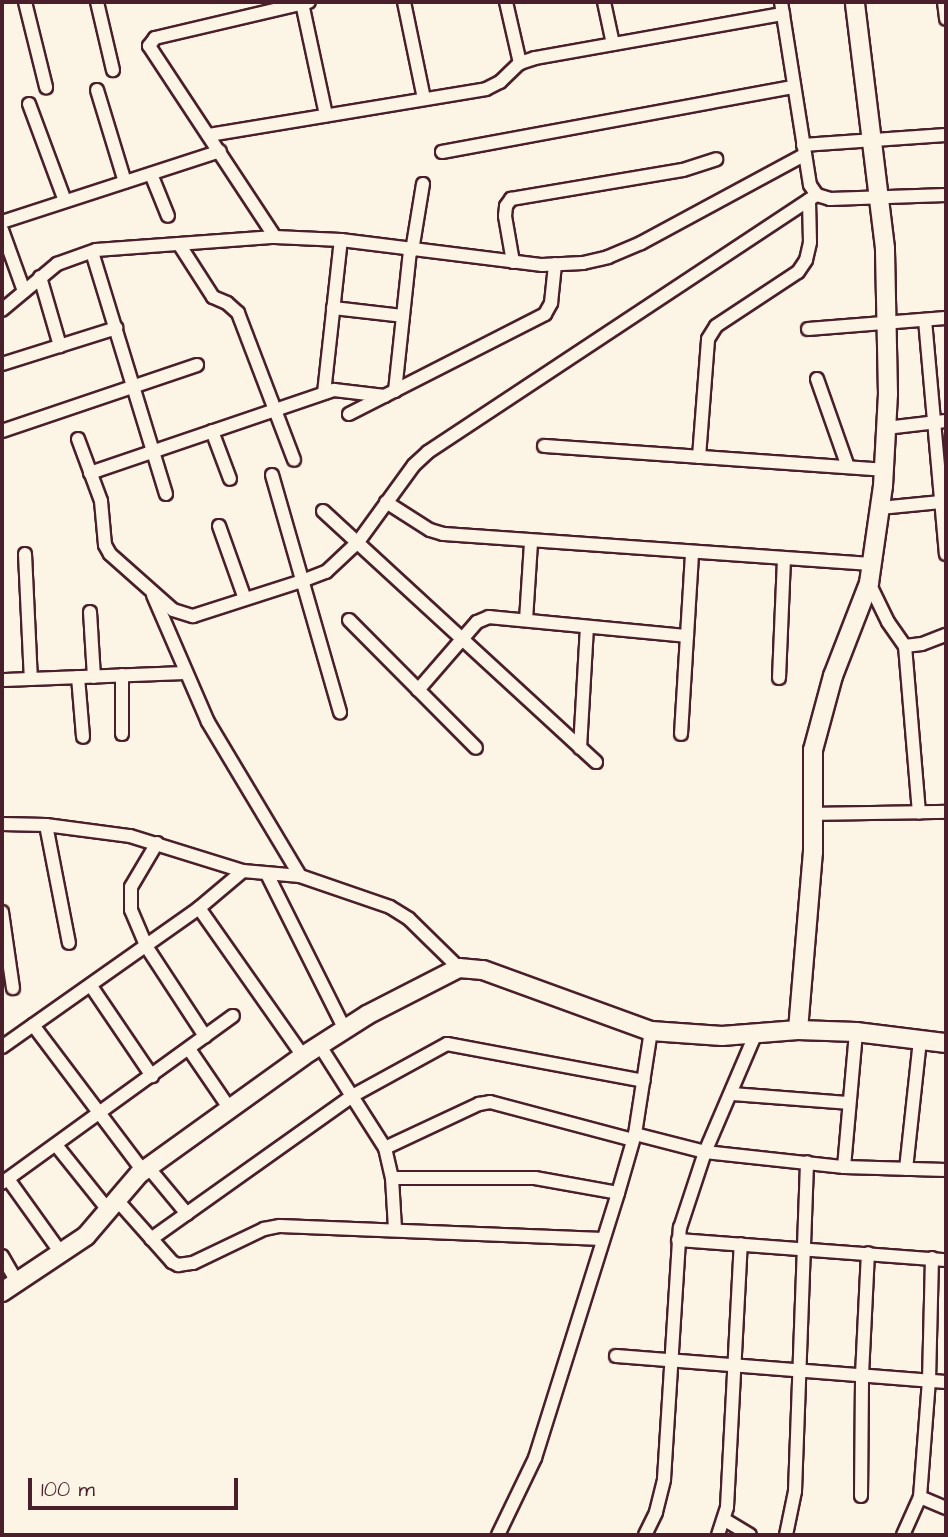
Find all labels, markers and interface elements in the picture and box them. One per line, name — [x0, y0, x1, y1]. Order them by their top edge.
scale bar — [32, 1464, 242, 1508]
text: 100 m — [41, 1475, 95, 1504]

